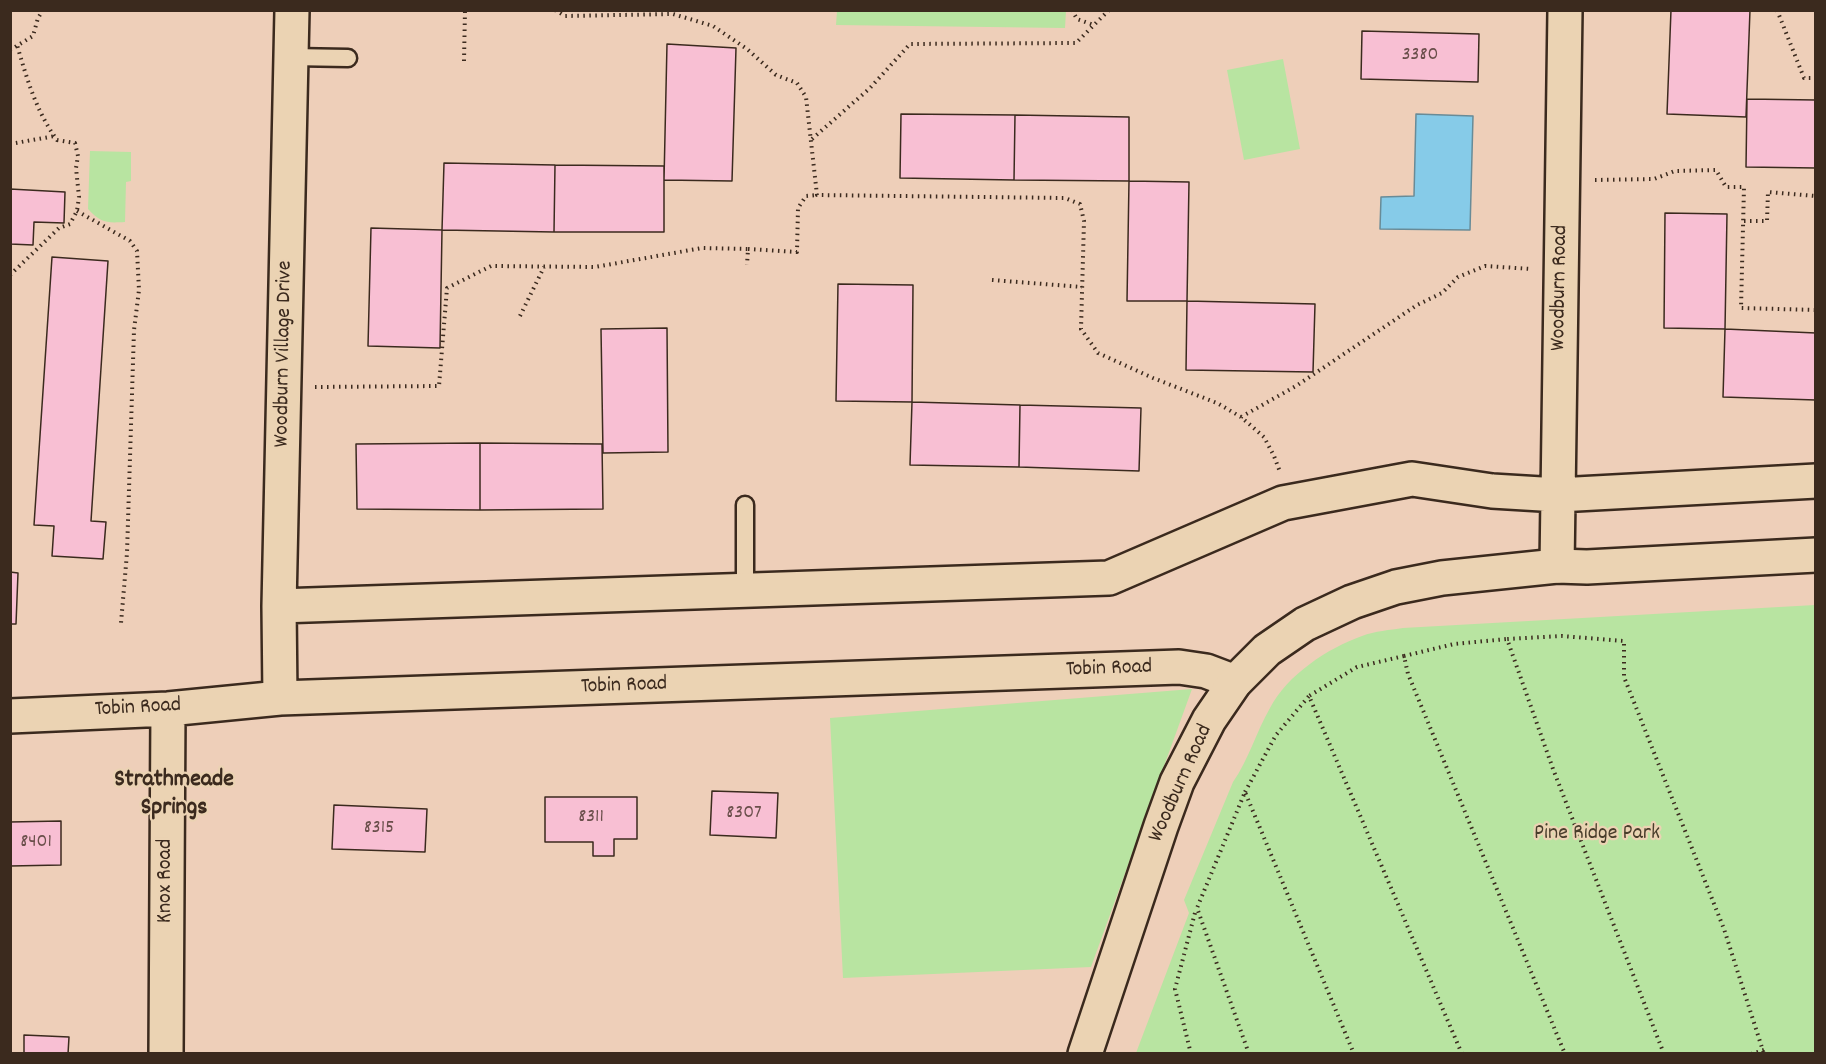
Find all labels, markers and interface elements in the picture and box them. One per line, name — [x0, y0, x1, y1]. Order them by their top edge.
house number: 3380 — [1402, 44, 1438, 68]
street label: Woodburn Road — [1547, 225, 1575, 351]
street label: Woodburn Village Drive — [270, 260, 300, 448]
street label: Tobin Road — [1065, 655, 1153, 685]
street label: Tobin Road — [580, 672, 668, 702]
street label: Tobin Road — [94, 694, 182, 724]
street label: Woodburn Road — [1144, 721, 1220, 847]
district label: Strathmeade Springs — [114, 768, 234, 824]
house number: 8307 — [726, 802, 762, 826]
house number: 8311 — [578, 806, 604, 830]
house number: 8315 — [364, 817, 394, 841]
park label: Pine Ridge Park — [1534, 822, 1660, 848]
house number: 8401 — [20, 831, 52, 855]
street label: Knox Road — [154, 839, 180, 923]

